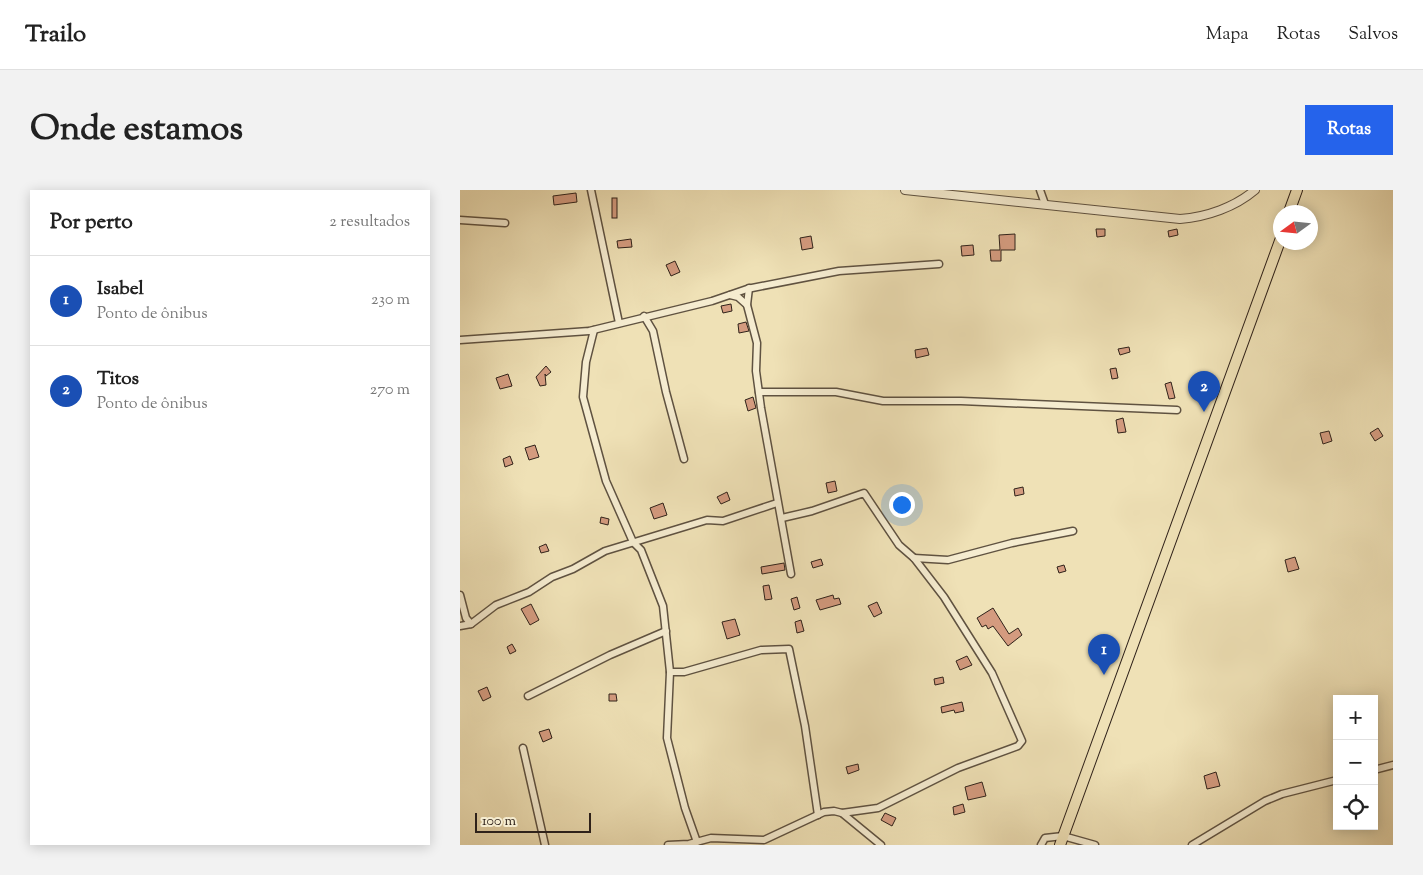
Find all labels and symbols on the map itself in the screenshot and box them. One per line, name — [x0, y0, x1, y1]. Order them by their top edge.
north arrow — [1273, 205, 1318, 250]
pin: 2 — [1188, 371, 1220, 412]
your location — [889, 492, 915, 518]
pin: 1 — [1088, 634, 1120, 675]
scale bar — [475, 810, 591, 833]

